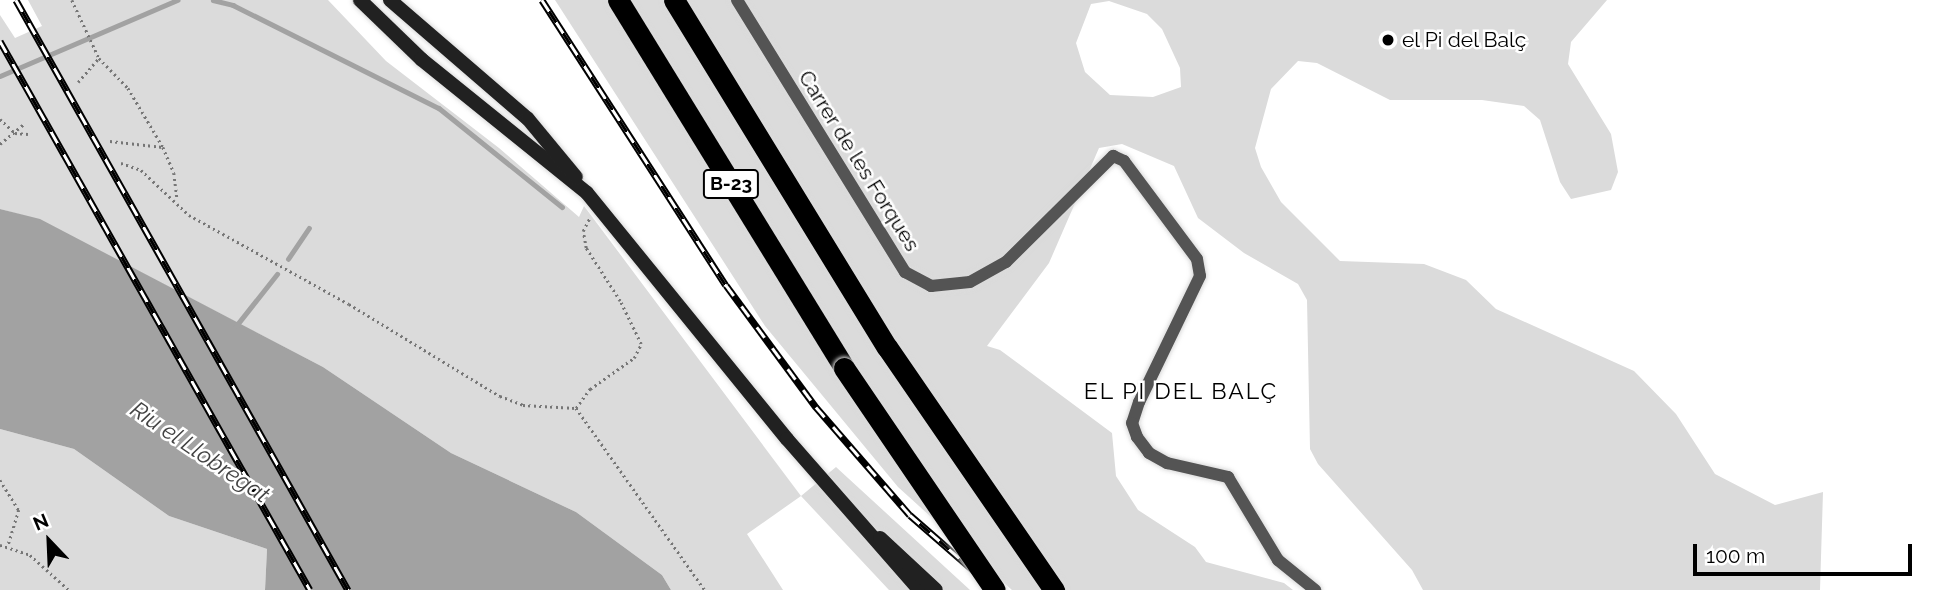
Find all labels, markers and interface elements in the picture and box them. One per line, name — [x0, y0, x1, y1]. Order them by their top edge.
place label: el Pi del Balç — [1402, 27, 1528, 53]
marker: el Pi del Balç — [1380, 32, 1396, 48]
street label: Carrer de les Forques — [793, 66, 925, 256]
road number: B-23 — [701, 168, 761, 200]
district label: EL PI DEL BALÇ — [1085, 377, 1277, 405]
water label: Riu el Llobregat — [125, 395, 275, 509]
north arrow — [14, 506, 84, 576]
text: N — [30, 509, 52, 535]
scale bar — [1697, 530, 1916, 574]
text: 100 m — [1706, 543, 1765, 568]

